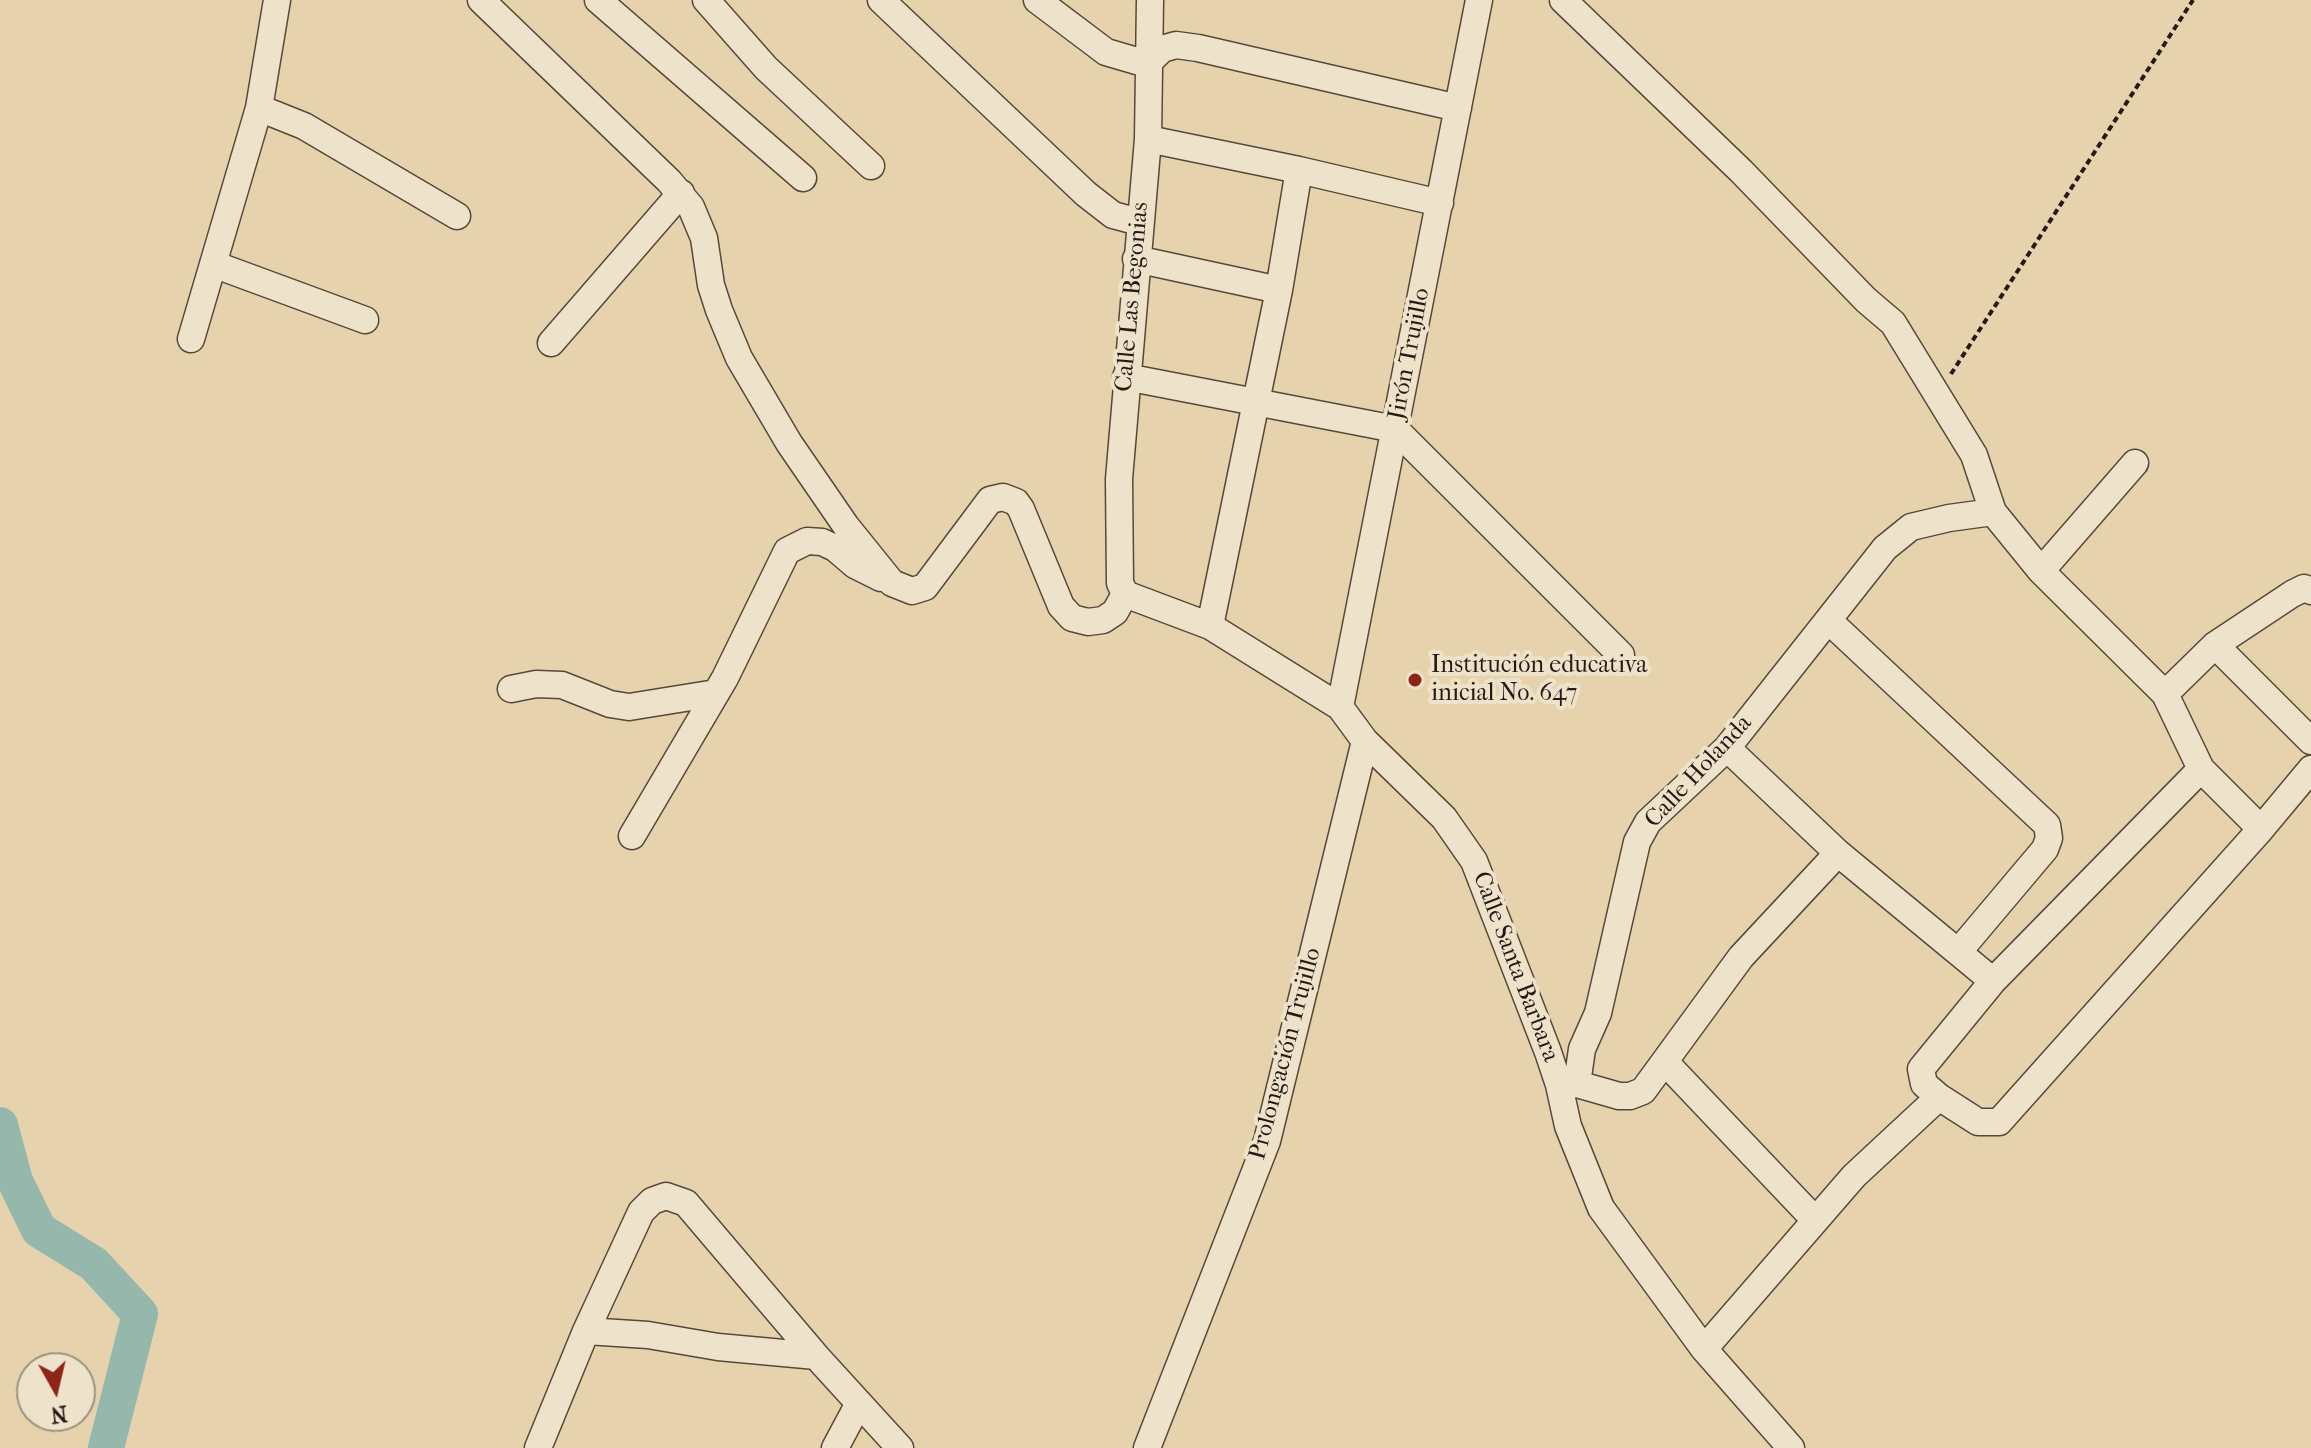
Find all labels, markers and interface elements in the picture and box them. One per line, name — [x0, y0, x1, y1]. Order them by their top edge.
street label: Calle Las Begonias — [1110, 201, 1156, 393]
street label: Jirón Trujillo — [1383, 286, 1437, 422]
place label: Institución educativa inicial No. 647 — [1431, 652, 1647, 708]
marker: Institución educativa inicial No. 647 — [1406, 671, 1424, 689]
street label: Calle Holanda — [1639, 710, 1759, 834]
street label: Calle Santa Barbara — [1465, 868, 1565, 1066]
street label: Prolongación Trujillo — [1244, 945, 1328, 1163]
north arrow — [16, 1352, 96, 1432]
text: N — [49, 1400, 69, 1428]

